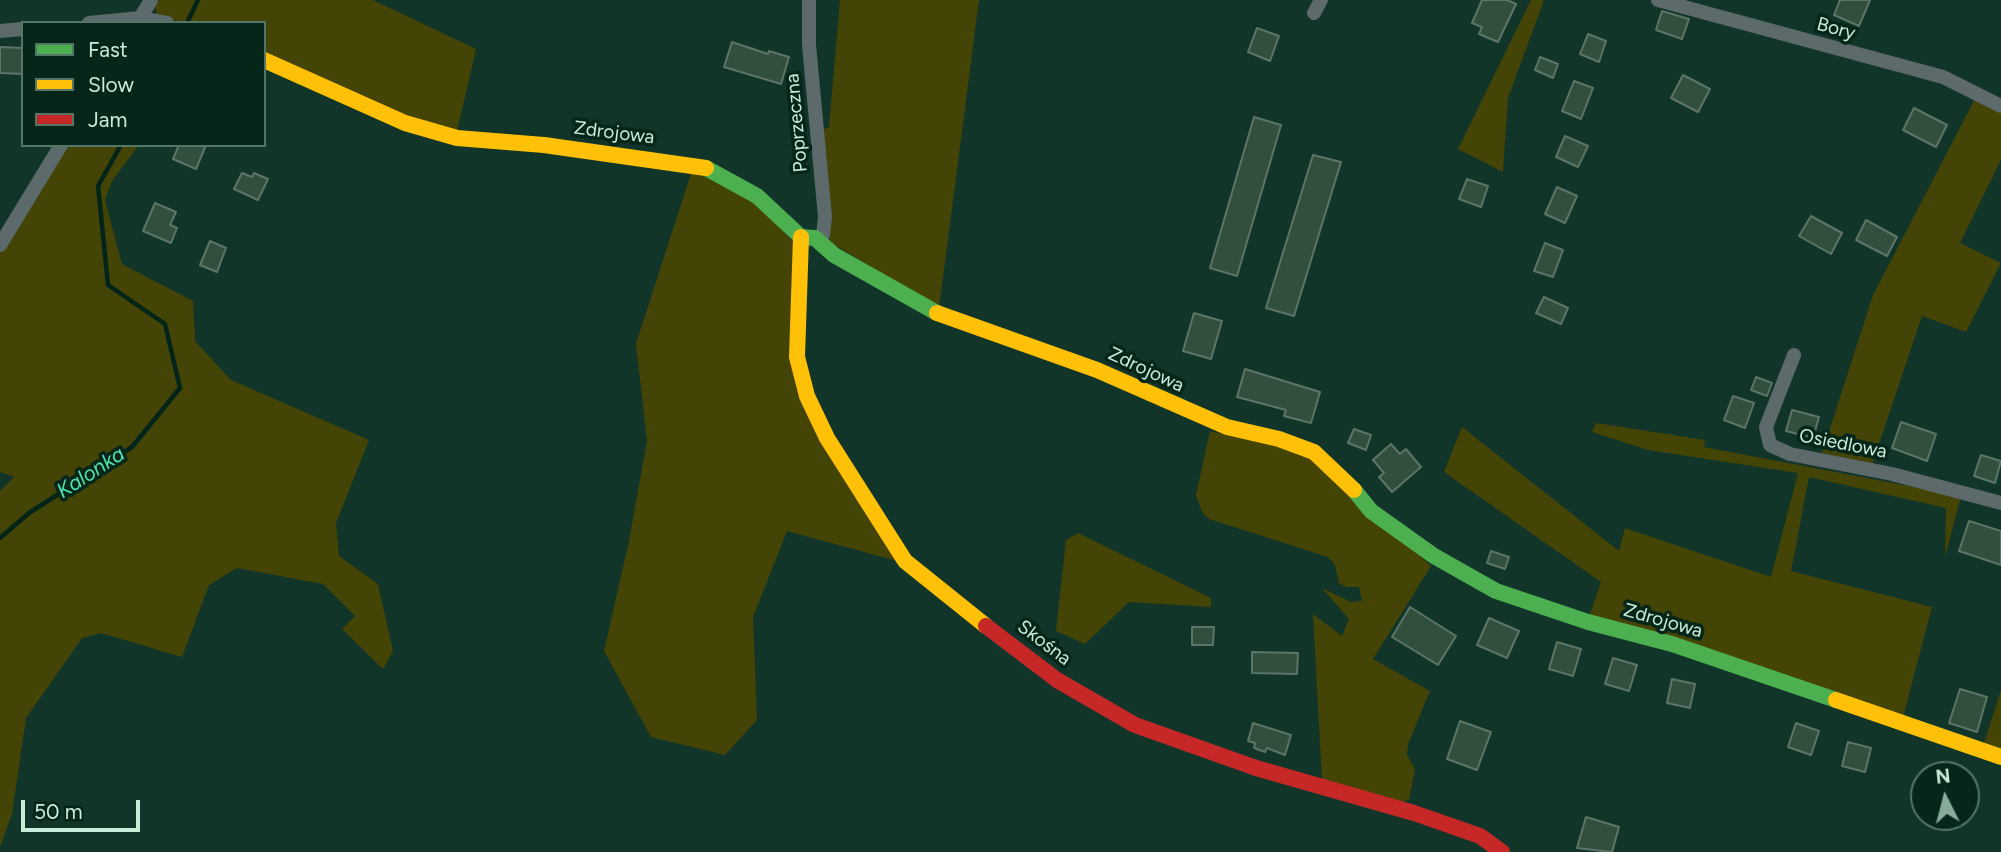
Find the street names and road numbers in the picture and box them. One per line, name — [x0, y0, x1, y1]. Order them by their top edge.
street label: Bory — [1814, 13, 1858, 45]
street label: Poprzeczna — [781, 73, 813, 173]
street label: Zdrojowa — [572, 117, 656, 149]
street label: Zdrojowa — [1104, 343, 1188, 397]
street label: Osiedlowa — [1797, 424, 1889, 464]
street label: Zdrojowa — [1621, 599, 1705, 643]
street label: Skośna — [1013, 616, 1075, 670]

